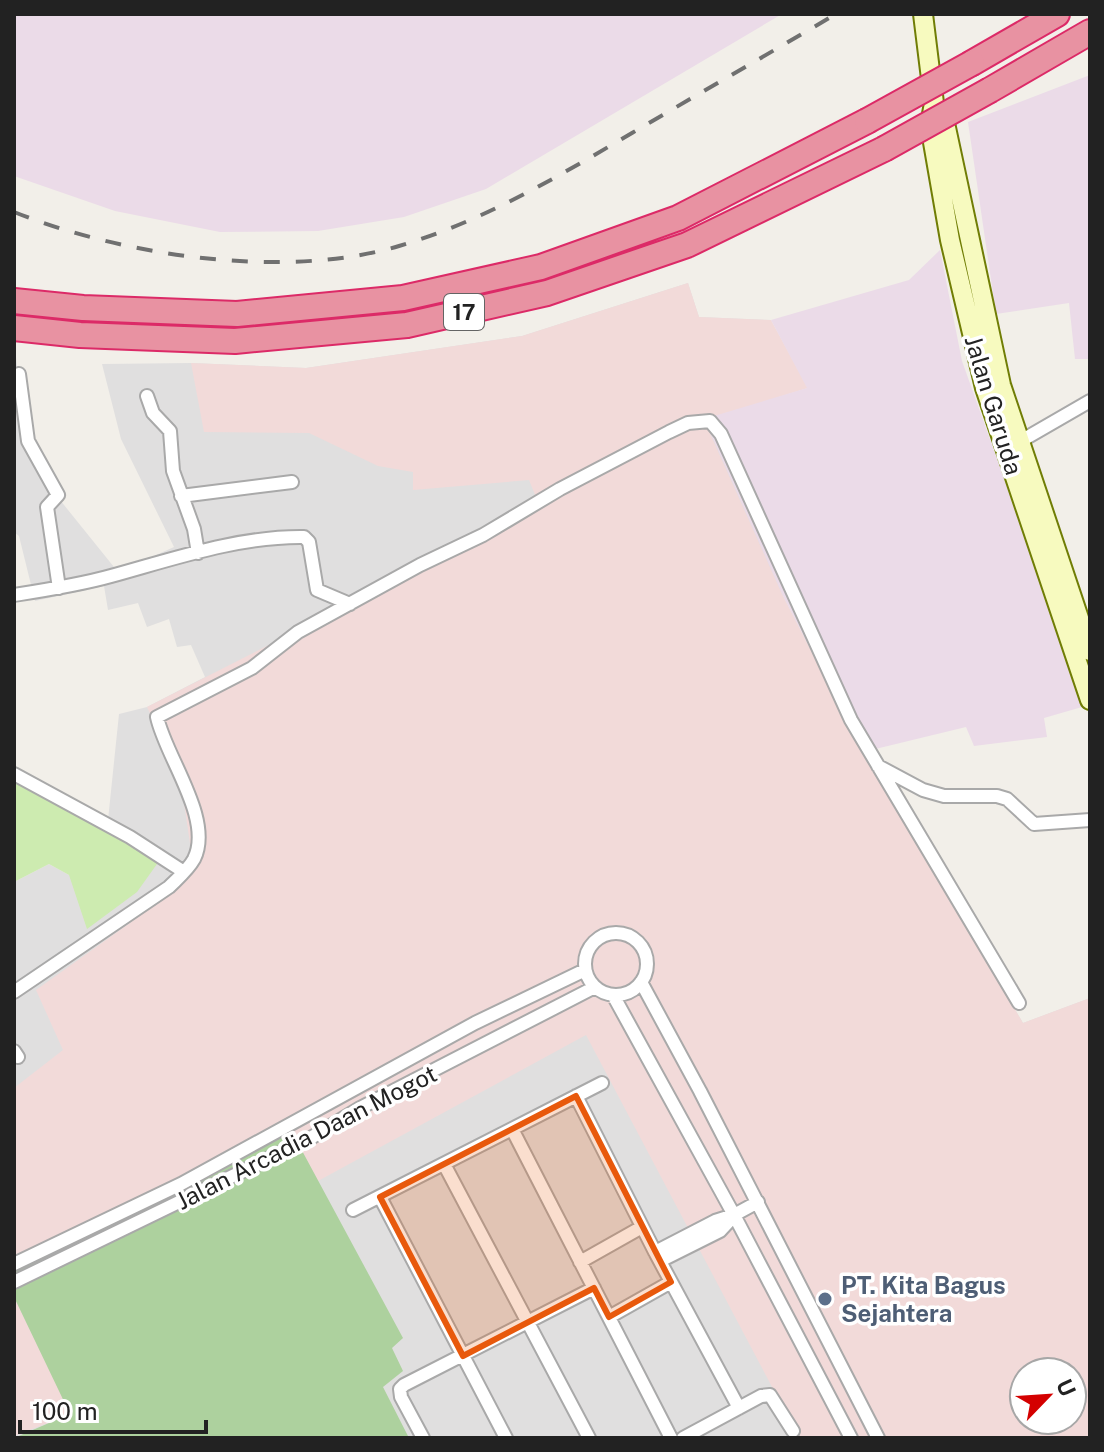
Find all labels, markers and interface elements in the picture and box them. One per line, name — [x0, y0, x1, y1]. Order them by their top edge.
road number: 17 — [444, 294, 484, 330]
street label: Jalan Garuda — [959, 332, 1029, 478]
street label: Jalan Arcadia Daan Mogot — [171, 1059, 441, 1215]
place label: PT. Kita Bagus Sejahtera — [841, 1271, 1006, 1327]
marker: PT. Kita Bagus Sejahtera — [816, 1290, 834, 1308]
north arrow — [1008, 1356, 1088, 1436]
text: U — [1051, 1375, 1081, 1400]
scale bar — [20, 1384, 206, 1434]
text: 100 m — [32, 1397, 98, 1425]

